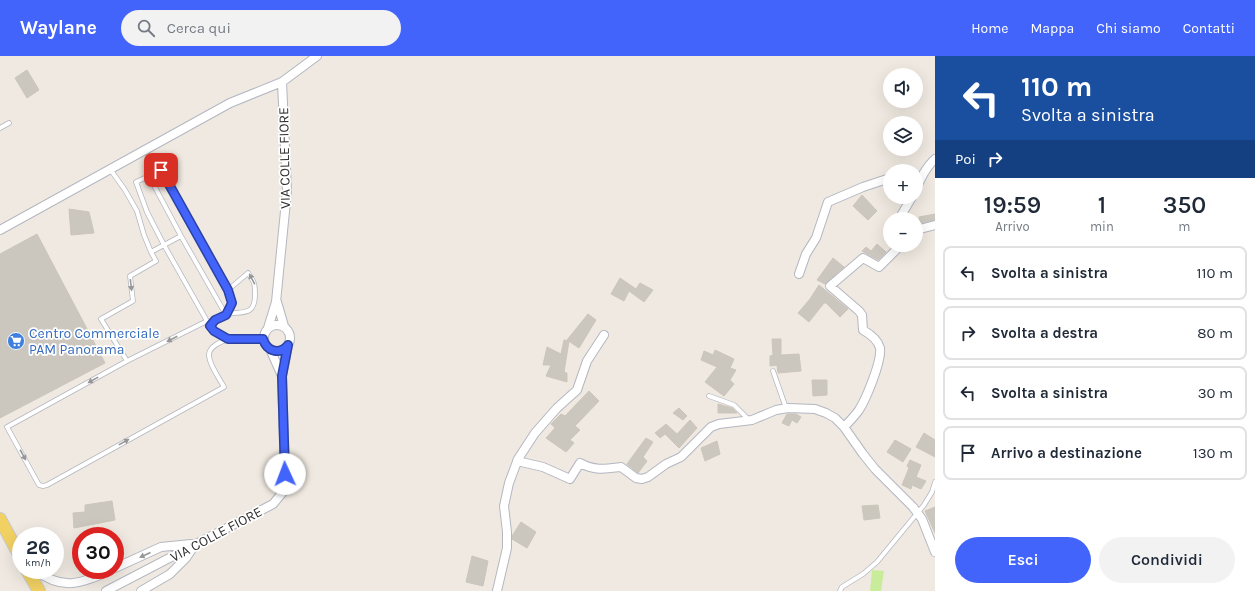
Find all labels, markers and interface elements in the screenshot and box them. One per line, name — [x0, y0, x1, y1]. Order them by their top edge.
search box — [121, 10, 401, 46]
text: Waylane — [20, 17, 97, 39]
icon: search — [135, 17, 157, 39]
text: Cerca qui — [167, 19, 231, 37]
text: Home — [971, 20, 1008, 37]
text: Mappa — [1030, 20, 1074, 37]
text: Chi siamo — [1096, 20, 1161, 37]
text: Contatti — [1183, 20, 1235, 37]
map controls — [883, 68, 923, 252]
button: sound — [883, 68, 923, 108]
text: 110 m — [1021, 70, 1092, 103]
icon: left — [955, 72, 1007, 124]
text: Svolta a sinistra — [1021, 104, 1155, 126]
street label: VIA COLLE FIORE — [275, 107, 294, 209]
button: layers — [883, 116, 923, 156]
icon: right — [984, 148, 1006, 170]
text: Poi — [955, 150, 976, 168]
pin — [144, 153, 178, 187]
icon: arrive — [150, 159, 172, 181]
button: + — [883, 164, 923, 204]
text: 19:59 — [984, 191, 1041, 219]
text: 1 — [1098, 191, 1106, 219]
text: 350 — [1163, 191, 1206, 219]
button: − — [883, 212, 923, 252]
text: Arrivo — [995, 219, 1030, 234]
text: min — [1090, 219, 1114, 234]
text: m — [1178, 219, 1191, 234]
icon: left — [957, 262, 979, 284]
text: Svolta a sinistra — [991, 264, 1108, 282]
text: 110 m — [1197, 264, 1233, 282]
one-way arrow — [249, 273, 255, 285]
one-way arrow — [128, 279, 134, 291]
icon: right — [957, 322, 979, 344]
text: Svolta a destra — [991, 324, 1098, 342]
text: 80 m — [1197, 324, 1233, 342]
place label: Centro Commerciale PAM Panorama — [29, 325, 159, 358]
supermarket icon: Centro Commerciale PAM Panorama — [6, 331, 26, 351]
one-way arrow — [166, 336, 178, 342]
one-way arrow — [87, 377, 99, 383]
icon: left — [957, 382, 979, 404]
text: Svolta a sinistra — [991, 384, 1108, 402]
text: 30 m — [1198, 384, 1233, 402]
one-way arrow — [118, 439, 130, 446]
icon: arrive — [957, 442, 979, 464]
text: Arrivo a destinazione — [991, 444, 1142, 462]
text: 130 m — [1193, 444, 1233, 462]
one-way arrow — [19, 449, 26, 461]
position arrow — [264, 453, 306, 495]
street label: VIA COLLE FIORE — [167, 503, 265, 566]
speed limit sign: 30 — [72, 527, 124, 579]
text: 26 — [26, 536, 50, 559]
button: Esci — [955, 537, 1091, 583]
button: Condividi — [1099, 537, 1235, 583]
one-way arrow — [139, 551, 151, 558]
text: km/h — [25, 557, 51, 569]

